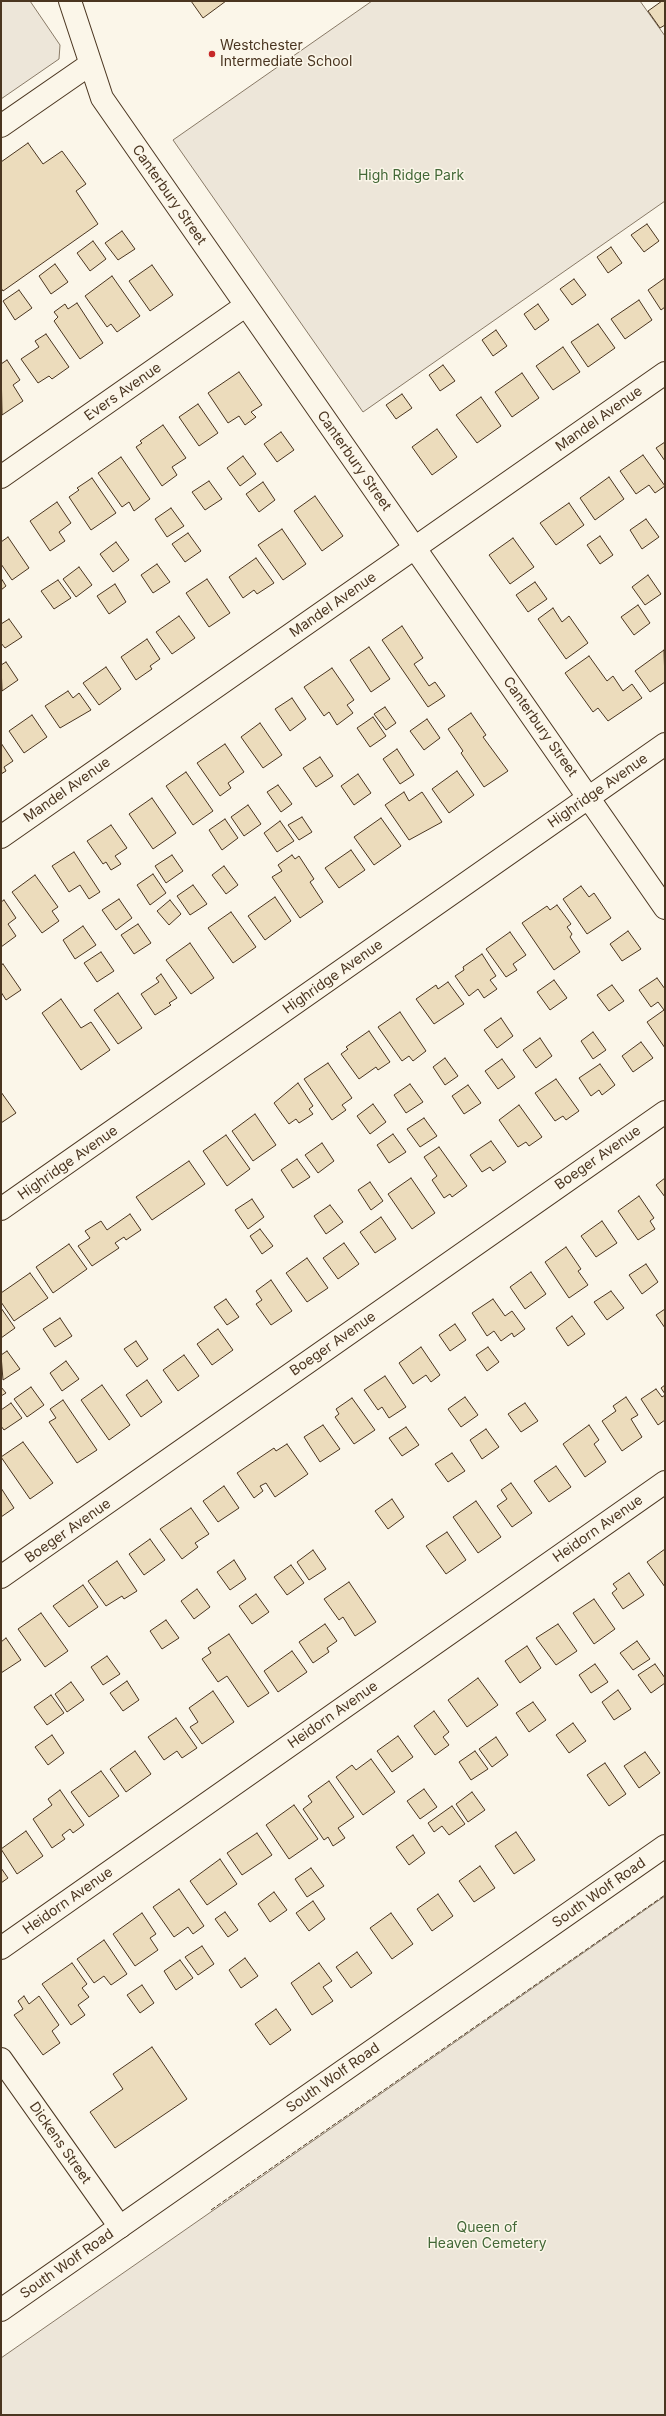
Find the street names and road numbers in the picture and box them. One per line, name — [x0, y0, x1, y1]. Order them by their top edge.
street label: Canterbury Street — [128, 142, 210, 248]
street label: Evers Avenue — [81, 359, 165, 425]
street label: Mandel Avenue — [552, 383, 646, 455]
street label: Canterbury Street — [313, 408, 395, 514]
street label: Mandel Avenue — [286, 569, 380, 641]
street label: Canterbury Street — [499, 674, 581, 780]
street label: Highridge Avenue — [545, 750, 651, 832]
street label: Mandel Avenue — [20, 754, 114, 826]
street label: Highridge Avenue — [280, 936, 386, 1018]
street label: Highridge Avenue — [15, 1122, 121, 1204]
street label: Boeger Avenue — [552, 1122, 644, 1194]
street label: Boeger Avenue — [287, 1308, 379, 1380]
street label: Heidorn Avenue — [550, 1492, 646, 1566]
street label: Boeger Avenue — [22, 1495, 114, 1567]
street label: Heidorn Avenue — [285, 1678, 381, 1752]
street label: South Wolf Road — [549, 1855, 649, 1931]
street label: Heidorn Avenue — [20, 1864, 116, 1938]
street label: South Wolf Road — [283, 2040, 383, 2116]
street label: Dickens Street — [26, 2099, 94, 2187]
street label: South Wolf Road — [17, 2226, 117, 2302]

